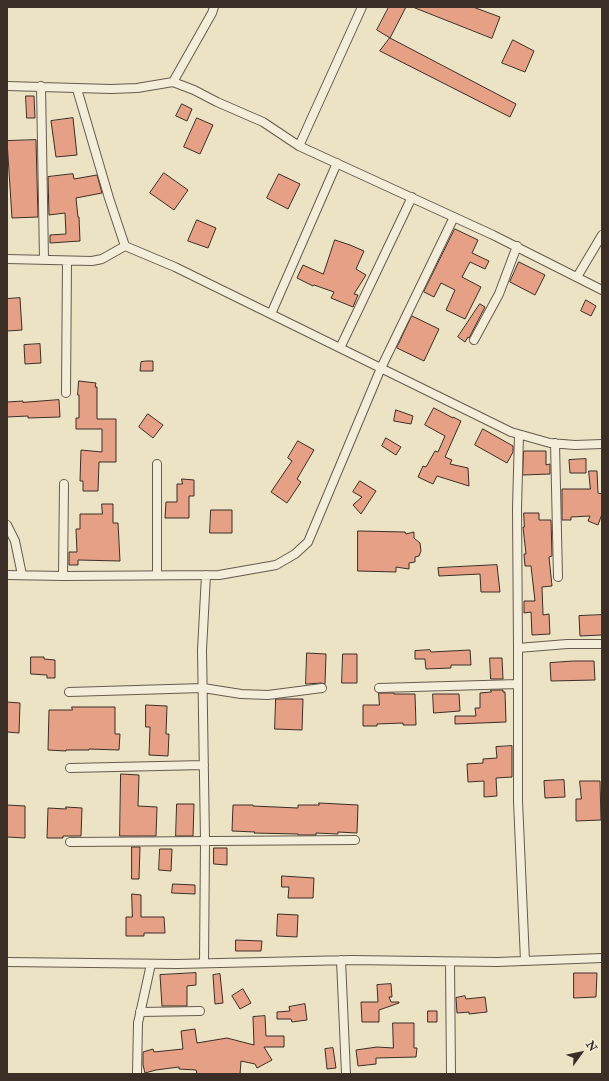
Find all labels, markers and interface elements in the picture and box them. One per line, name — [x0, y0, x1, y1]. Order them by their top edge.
north arrow — [561, 1033, 601, 1073]
text: N — [583, 1039, 600, 1054]

